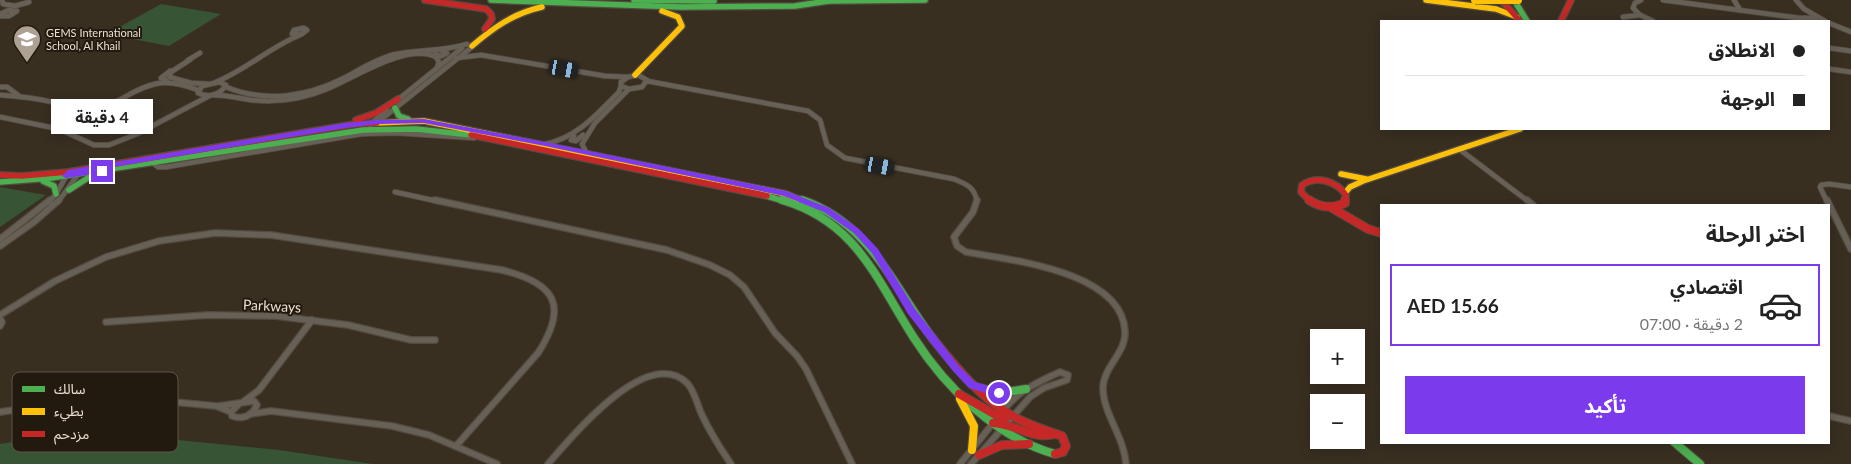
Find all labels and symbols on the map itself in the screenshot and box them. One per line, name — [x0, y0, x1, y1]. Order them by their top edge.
school or university icon: GEMS International School, Al Khail — [12, 24, 42, 63]
place label: GEMS International School, Al Khail — [46, 26, 141, 52]
car — [547, 59, 580, 79]
callout: 4 دقيقة — [51, 99, 153, 134]
car — [863, 156, 896, 176]
route end — [91, 160, 113, 182]
street label: Parkways — [243, 295, 302, 316]
legend — [12, 372, 178, 452]
text: سالك — [54, 380, 86, 397]
route start — [988, 382, 1010, 404]
text: بطيء — [54, 402, 84, 422]
text: مزدحم — [54, 425, 89, 445]

